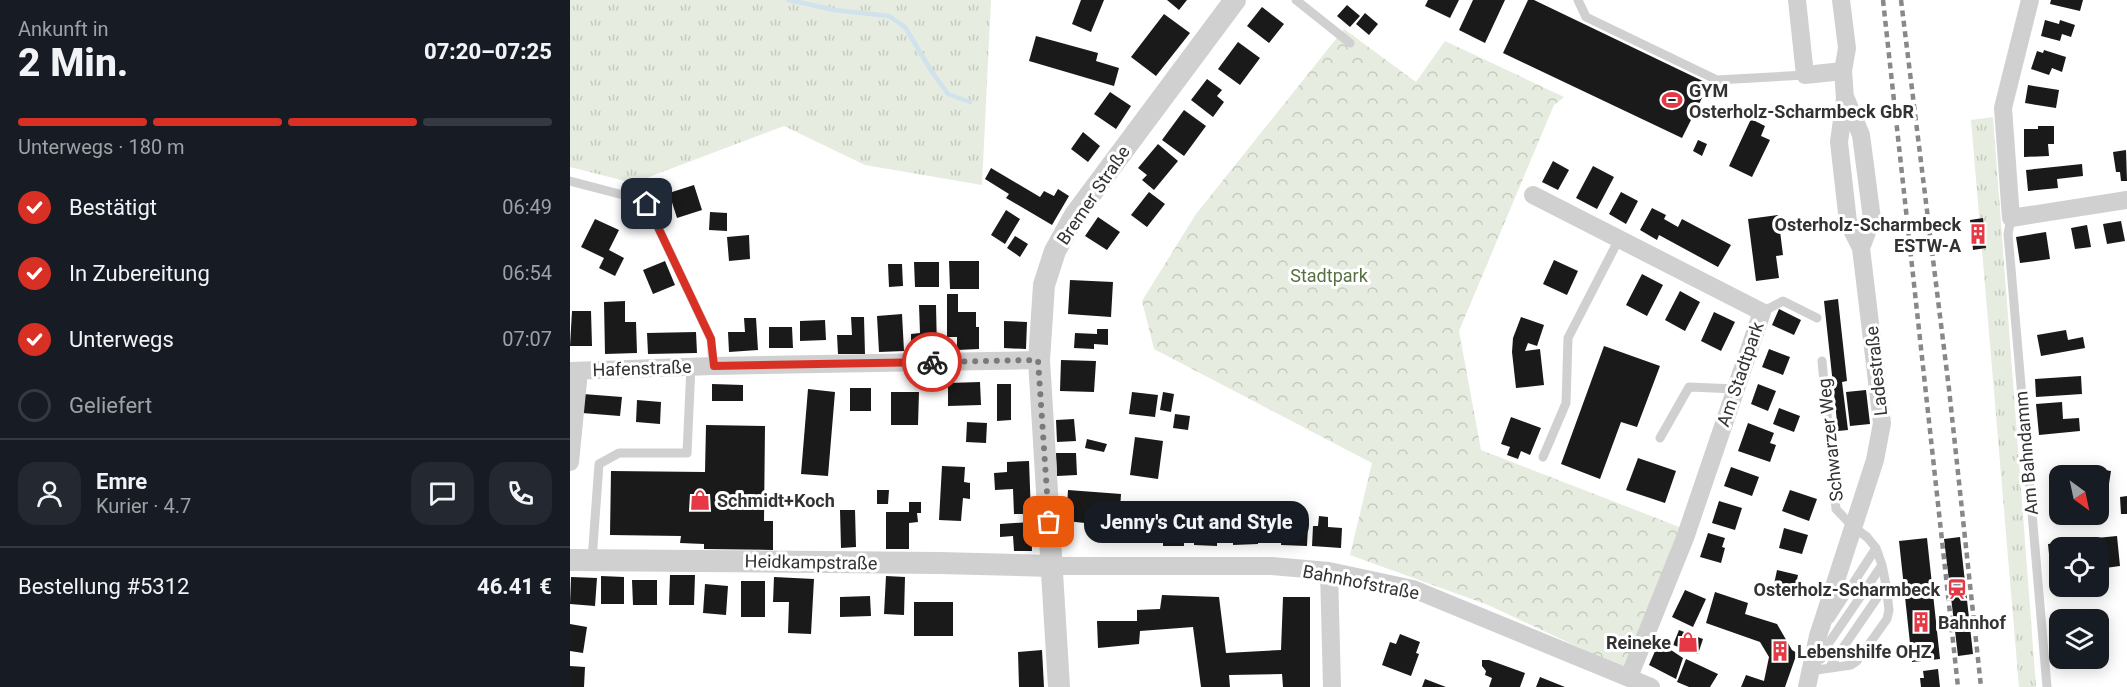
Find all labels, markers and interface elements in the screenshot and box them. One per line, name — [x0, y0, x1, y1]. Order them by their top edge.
text: Ankunft in — [18, 17, 109, 41]
text: 07:20–07:25 — [424, 39, 552, 64]
text: 2 Min. — [18, 40, 128, 86]
place label: GYM Osterholz-Scharmbeck GbR — [1689, 80, 1914, 122]
sports icon: GYM Osterholz-Scharmbeck GbR — [1660, 88, 1684, 112]
text: Unterwegs · 180 m — [18, 135, 185, 159]
street label: Bremer Straße — [1052, 141, 1134, 249]
pin — [621, 178, 672, 229]
icon: home — [630, 187, 663, 220]
icon: check — [18, 191, 51, 224]
text: Bestätigt — [69, 195, 157, 220]
text: 06:49 — [502, 195, 552, 219]
place label: Osterholz-Scharmbeck ESTW-A — [1774, 214, 1962, 256]
building icon: Osterholz-Scharmbeck ESTW-A — [1966, 222, 1990, 246]
icon: check — [18, 257, 51, 290]
text: In Zubereitung — [69, 261, 210, 286]
text: 06:54 — [502, 261, 552, 285]
park label: Stadtpark — [1290, 265, 1369, 286]
street label: Am Stadtpark — [1712, 318, 1768, 429]
icon: check — [18, 323, 51, 356]
street label: Ladestraße — [1861, 325, 1891, 417]
text: Unterwegs — [69, 327, 174, 352]
text: 07:07 — [502, 327, 552, 351]
courier — [902, 332, 962, 392]
icon: bike — [916, 346, 949, 379]
street label: Hafenstraße — [592, 356, 692, 380]
street label: Schwarzer Weg — [1813, 377, 1847, 503]
street label: Am Bahndamm — [2010, 390, 2042, 516]
text: Geliefert — [69, 393, 152, 418]
button: person — [18, 462, 81, 525]
button: chat — [411, 462, 474, 525]
button: phone — [489, 462, 552, 525]
north arrow — [2049, 465, 2109, 525]
map controls — [2049, 465, 2109, 669]
text: Emre — [96, 469, 147, 494]
shop icon: Schmidt+Koch — [688, 488, 712, 512]
place label: Schmidt+Koch — [717, 490, 835, 511]
text: Kurier · 4.7 — [96, 494, 191, 518]
pin — [1023, 496, 1074, 547]
callout: Jenny's Cut and Style — [1085, 501, 1310, 543]
icon: bag — [1032, 505, 1065, 538]
text: Jenny's Cut and Style — [1100, 510, 1293, 534]
button: locate — [2049, 537, 2109, 597]
street label: Heidkampstraße — [744, 550, 878, 574]
street label: Bahnhofstraße — [1301, 560, 1421, 604]
text: Bestellung #5312 — [18, 574, 189, 599]
text: 46.41 € — [477, 574, 552, 599]
station icon: Osterholz-Scharmbeck — [1945, 577, 1969, 601]
place label: Osterholz-Scharmbeck — [1753, 579, 1940, 600]
button: layers — [2049, 609, 2109, 669]
building icon: Bahnhof — [1909, 610, 1933, 634]
place label: Bahnhof — [1938, 612, 2007, 633]
shop icon: Reineke — [1676, 630, 1700, 654]
place label: Reineke — [1606, 632, 1671, 653]
building icon: Lebenshilfe OHZ — [1768, 639, 1792, 663]
place label: Lebenshilfe OHZ — [1797, 641, 1932, 662]

